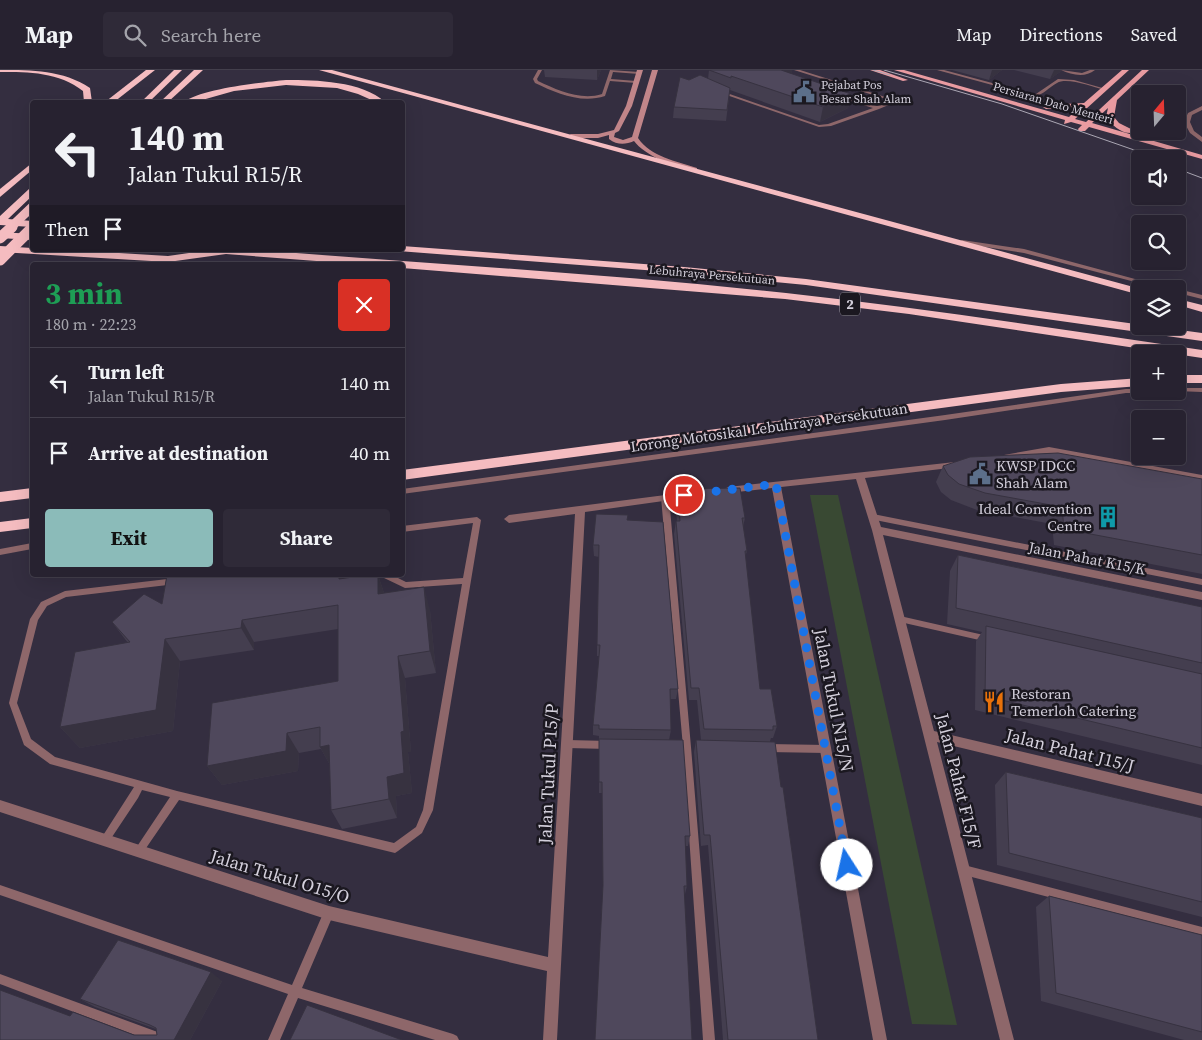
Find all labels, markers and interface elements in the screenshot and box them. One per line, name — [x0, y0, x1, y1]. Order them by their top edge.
search box — [103, 12, 453, 57]
text: Map — [25, 18, 73, 51]
icon: search — [121, 21, 149, 49]
text: Search here — [161, 22, 261, 48]
text: Map — [956, 22, 992, 47]
text: Directions — [1020, 22, 1103, 47]
text: Saved — [1131, 22, 1177, 47]
place label: Pejabat Pos Besar Shah Alam — [821, 77, 912, 107]
street label: Persiaran Dato Menteri — [991, 78, 1115, 128]
public building icon: Pejabat Pos Besar Shah Alam — [791, 79, 817, 105]
north arrow — [1131, 85, 1186, 140]
map controls — [1131, 85, 1186, 465]
text: 140 m — [128, 114, 224, 162]
icon: left — [45, 120, 110, 185]
button: sound — [1131, 150, 1186, 205]
text: Jalan Tukul R15/R — [128, 159, 302, 189]
icon: arrive — [99, 215, 127, 243]
button: search — [1131, 215, 1186, 270]
text: Then — [45, 216, 89, 242]
street label: Lebuhraya Persekutuan — [648, 262, 776, 288]
text: 3 min — [45, 273, 123, 314]
button: close — [338, 279, 390, 331]
button: layers — [1131, 280, 1186, 335]
road number: 2 — [840, 292, 860, 315]
text: 180 m · 22:23 — [45, 313, 136, 335]
button: + — [1131, 345, 1186, 400]
text: Turn left — [88, 359, 164, 385]
icon: left — [45, 369, 73, 397]
text: 140 m — [340, 370, 390, 396]
text: Jalan Tukul R15/R — [88, 385, 215, 407]
street label: Lorong Motosikal Lebuhraya Persekutuan — [629, 397, 909, 457]
button: − — [1131, 410, 1186, 465]
icon: arrive — [45, 439, 73, 467]
text: Arrive at destination — [88, 440, 268, 466]
text: 40 m — [349, 440, 390, 466]
place label: KWSP IDCC Shah Alam — [996, 455, 1075, 493]
public building icon: KWSP IDCC Shah Alam — [967, 461, 993, 487]
pin — [663, 474, 705, 516]
icon: arrive — [670, 481, 698, 509]
place label: Ideal Convention Centre — [978, 498, 1092, 536]
building icon: Ideal Convention Centre — [1095, 504, 1121, 530]
button: Exit — [45, 509, 213, 567]
button: Share — [223, 509, 390, 567]
street label: Jalan Pahat K15/K — [1026, 536, 1147, 580]
street label: Jalan Tukul N15/N — [808, 625, 860, 774]
place label: Restoran Temerloh Catering — [1011, 683, 1137, 721]
restaurant icon: Restoran Temerloh Catering — [981, 689, 1007, 715]
street label: Jalan Tukul P15/P — [532, 703, 564, 846]
street label: Jalan Pahat F15/F — [930, 709, 988, 852]
street label: Jalan Pahat J15/J — [1002, 722, 1137, 778]
position arrow — [820, 838, 872, 890]
street label: Jalan Tukul O15/O — [206, 843, 353, 909]

